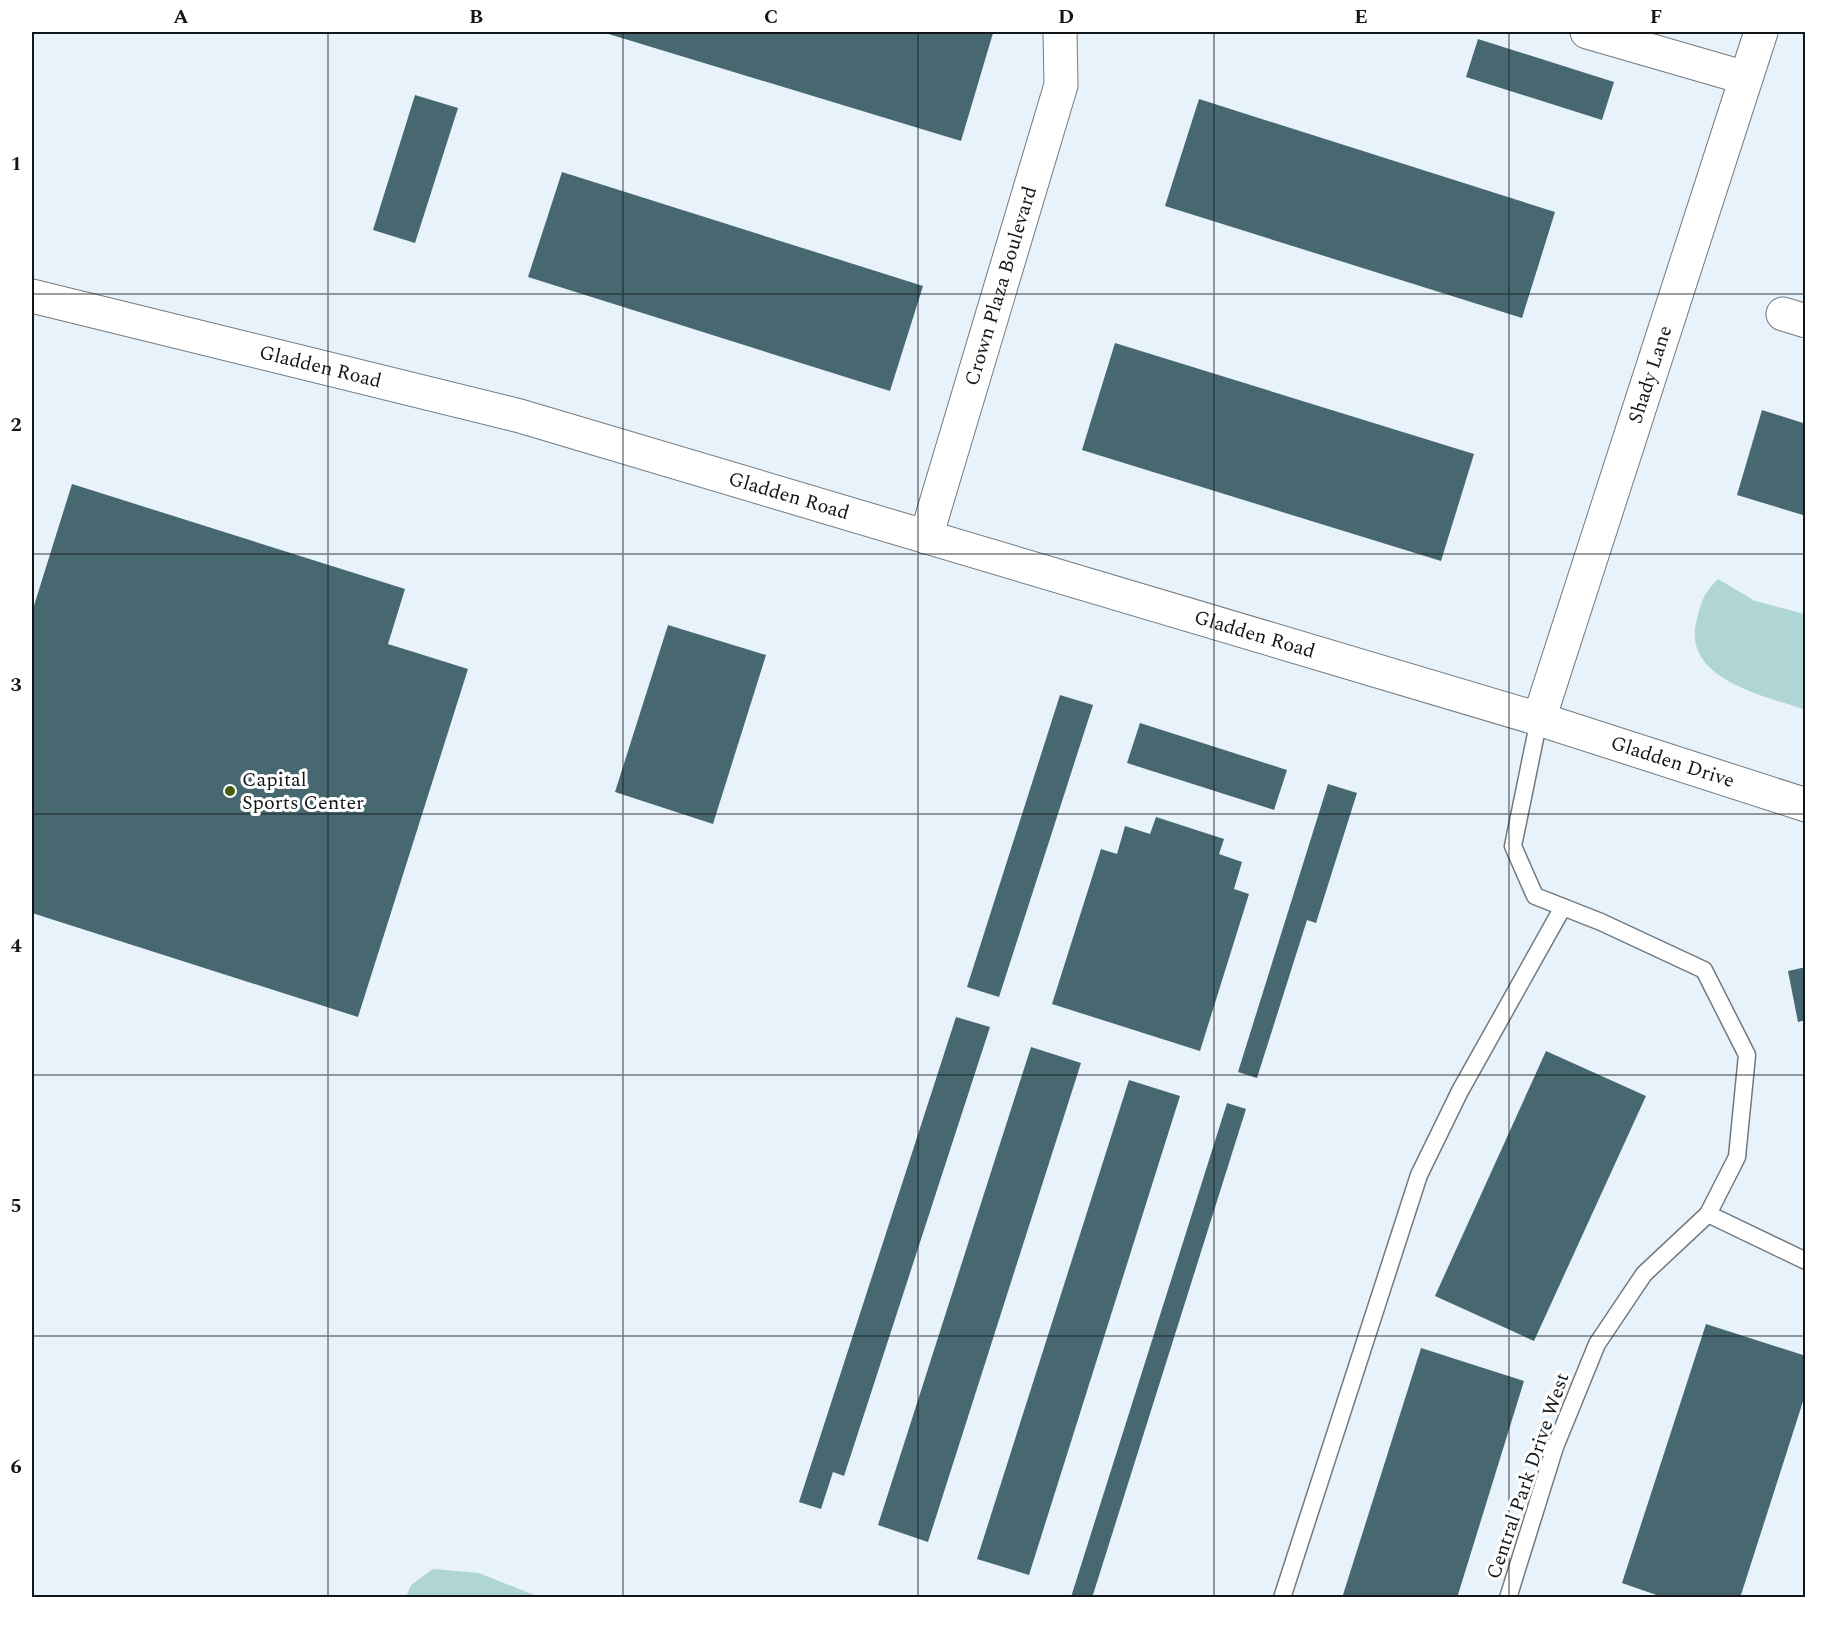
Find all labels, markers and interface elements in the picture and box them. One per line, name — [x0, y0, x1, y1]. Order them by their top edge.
text: A — [173, 2, 189, 32]
text: B — [469, 2, 483, 32]
text: C — [764, 2, 778, 32]
text: D — [1058, 2, 1074, 32]
text: E — [1354, 2, 1368, 32]
text: F — [1650, 2, 1662, 32]
text: 1 — [10, 149, 22, 179]
street label: Crown Plaza Boulevard — [957, 182, 1045, 390]
street label: Shady Lane — [1620, 322, 1680, 427]
street label: Gladden Road — [256, 337, 385, 396]
text: 2 — [10, 410, 22, 440]
street label: Gladden Road — [725, 464, 853, 528]
street label: Gladden Road — [1191, 602, 1319, 667]
text: 3 — [10, 670, 22, 700]
street label: Gladden Drive — [1607, 728, 1738, 796]
place label: Capital Sports Center — [242, 765, 364, 818]
marker: Capital Sports Center — [223, 784, 237, 798]
text: 4 — [10, 931, 22, 961]
text: 5 — [10, 1191, 22, 1221]
street label: Central Park Drive West — [1479, 1369, 1577, 1583]
text: 6 — [10, 1452, 22, 1482]

